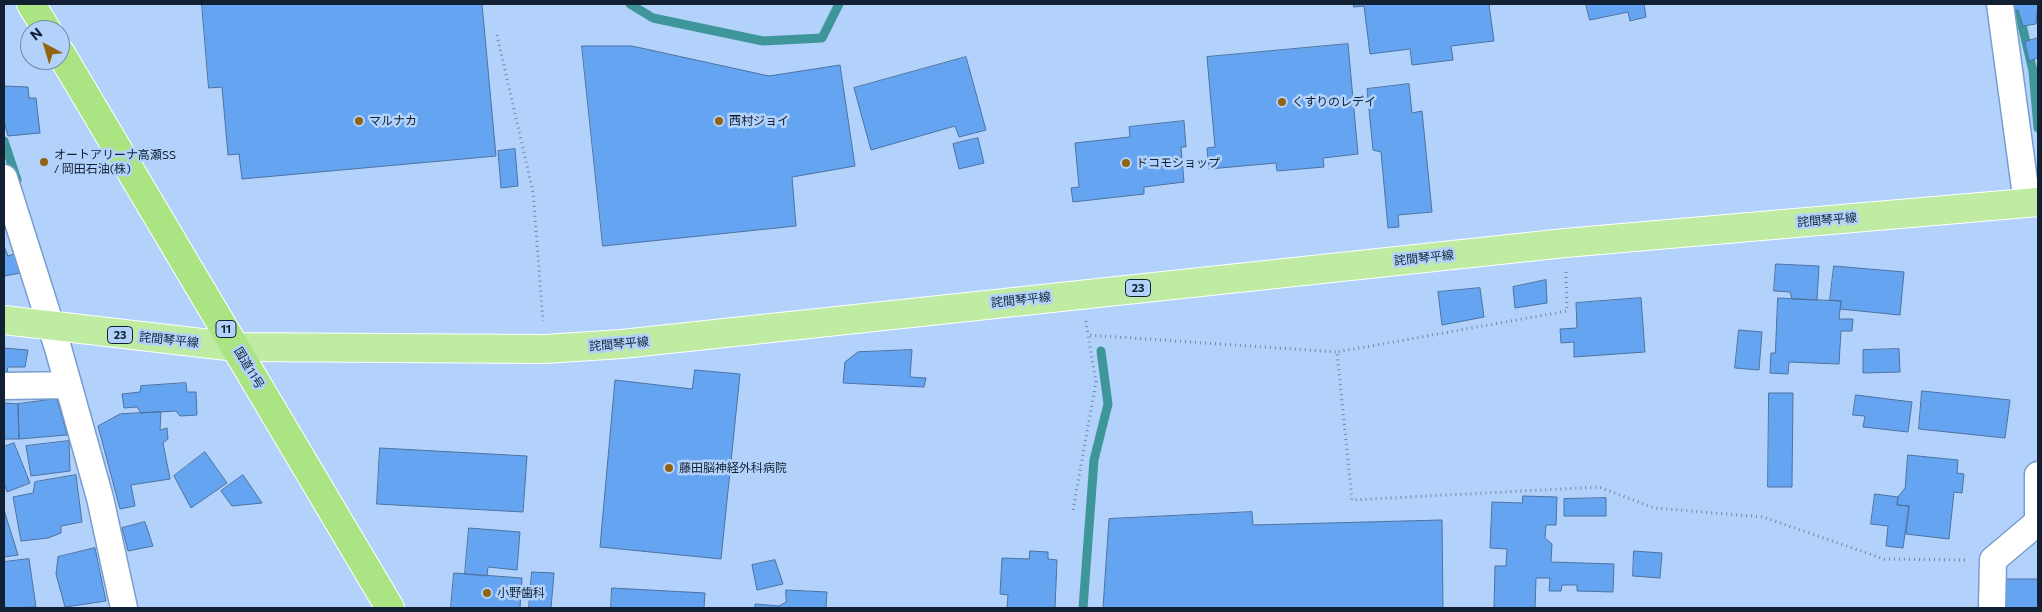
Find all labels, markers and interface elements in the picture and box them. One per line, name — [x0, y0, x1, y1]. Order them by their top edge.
north arrow — [20, 20, 70, 70]
text: N — [26, 24, 45, 44]
place label: くすりのレデイ — [1292, 95, 1376, 109]
marker: くすりのレデイ — [1276, 96, 1288, 108]
place label: マルナカ — [369, 114, 417, 128]
place label: 西村ジョイ — [729, 114, 789, 128]
marker: マルナカ — [353, 115, 365, 127]
marker: 西村ジョイ — [713, 115, 725, 127]
place label: オートアリーナ高瀬SS / 岡田石油(株) — [54, 148, 176, 176]
marker: オートアリーナ高瀬SS / 岡田石油(株) — [38, 156, 50, 168]
place label: ドコモショップ — [1136, 156, 1220, 170]
marker: ドコモショップ — [1120, 157, 1132, 169]
street label: 詫間琴平線 — [1796, 210, 1858, 230]
street label: 詫間琴平線 — [1393, 248, 1455, 268]
road number: 23 — [1126, 280, 1150, 296]
street label: 詫間琴平線 — [990, 290, 1052, 310]
road number: 11 — [216, 320, 236, 338]
road number: 23 — [108, 326, 132, 344]
street label: 詫間琴平線 — [138, 330, 200, 350]
street label: 詫間琴平線 — [588, 334, 650, 354]
street label: 国道11号 — [231, 344, 267, 392]
place label: 藤田脳神経外科病院 — [679, 461, 787, 475]
marker: 藤田脳神経外科病院 — [663, 462, 675, 474]
place label: 小野歯科 — [497, 586, 545, 600]
marker: 小野歯科 — [481, 587, 493, 599]

